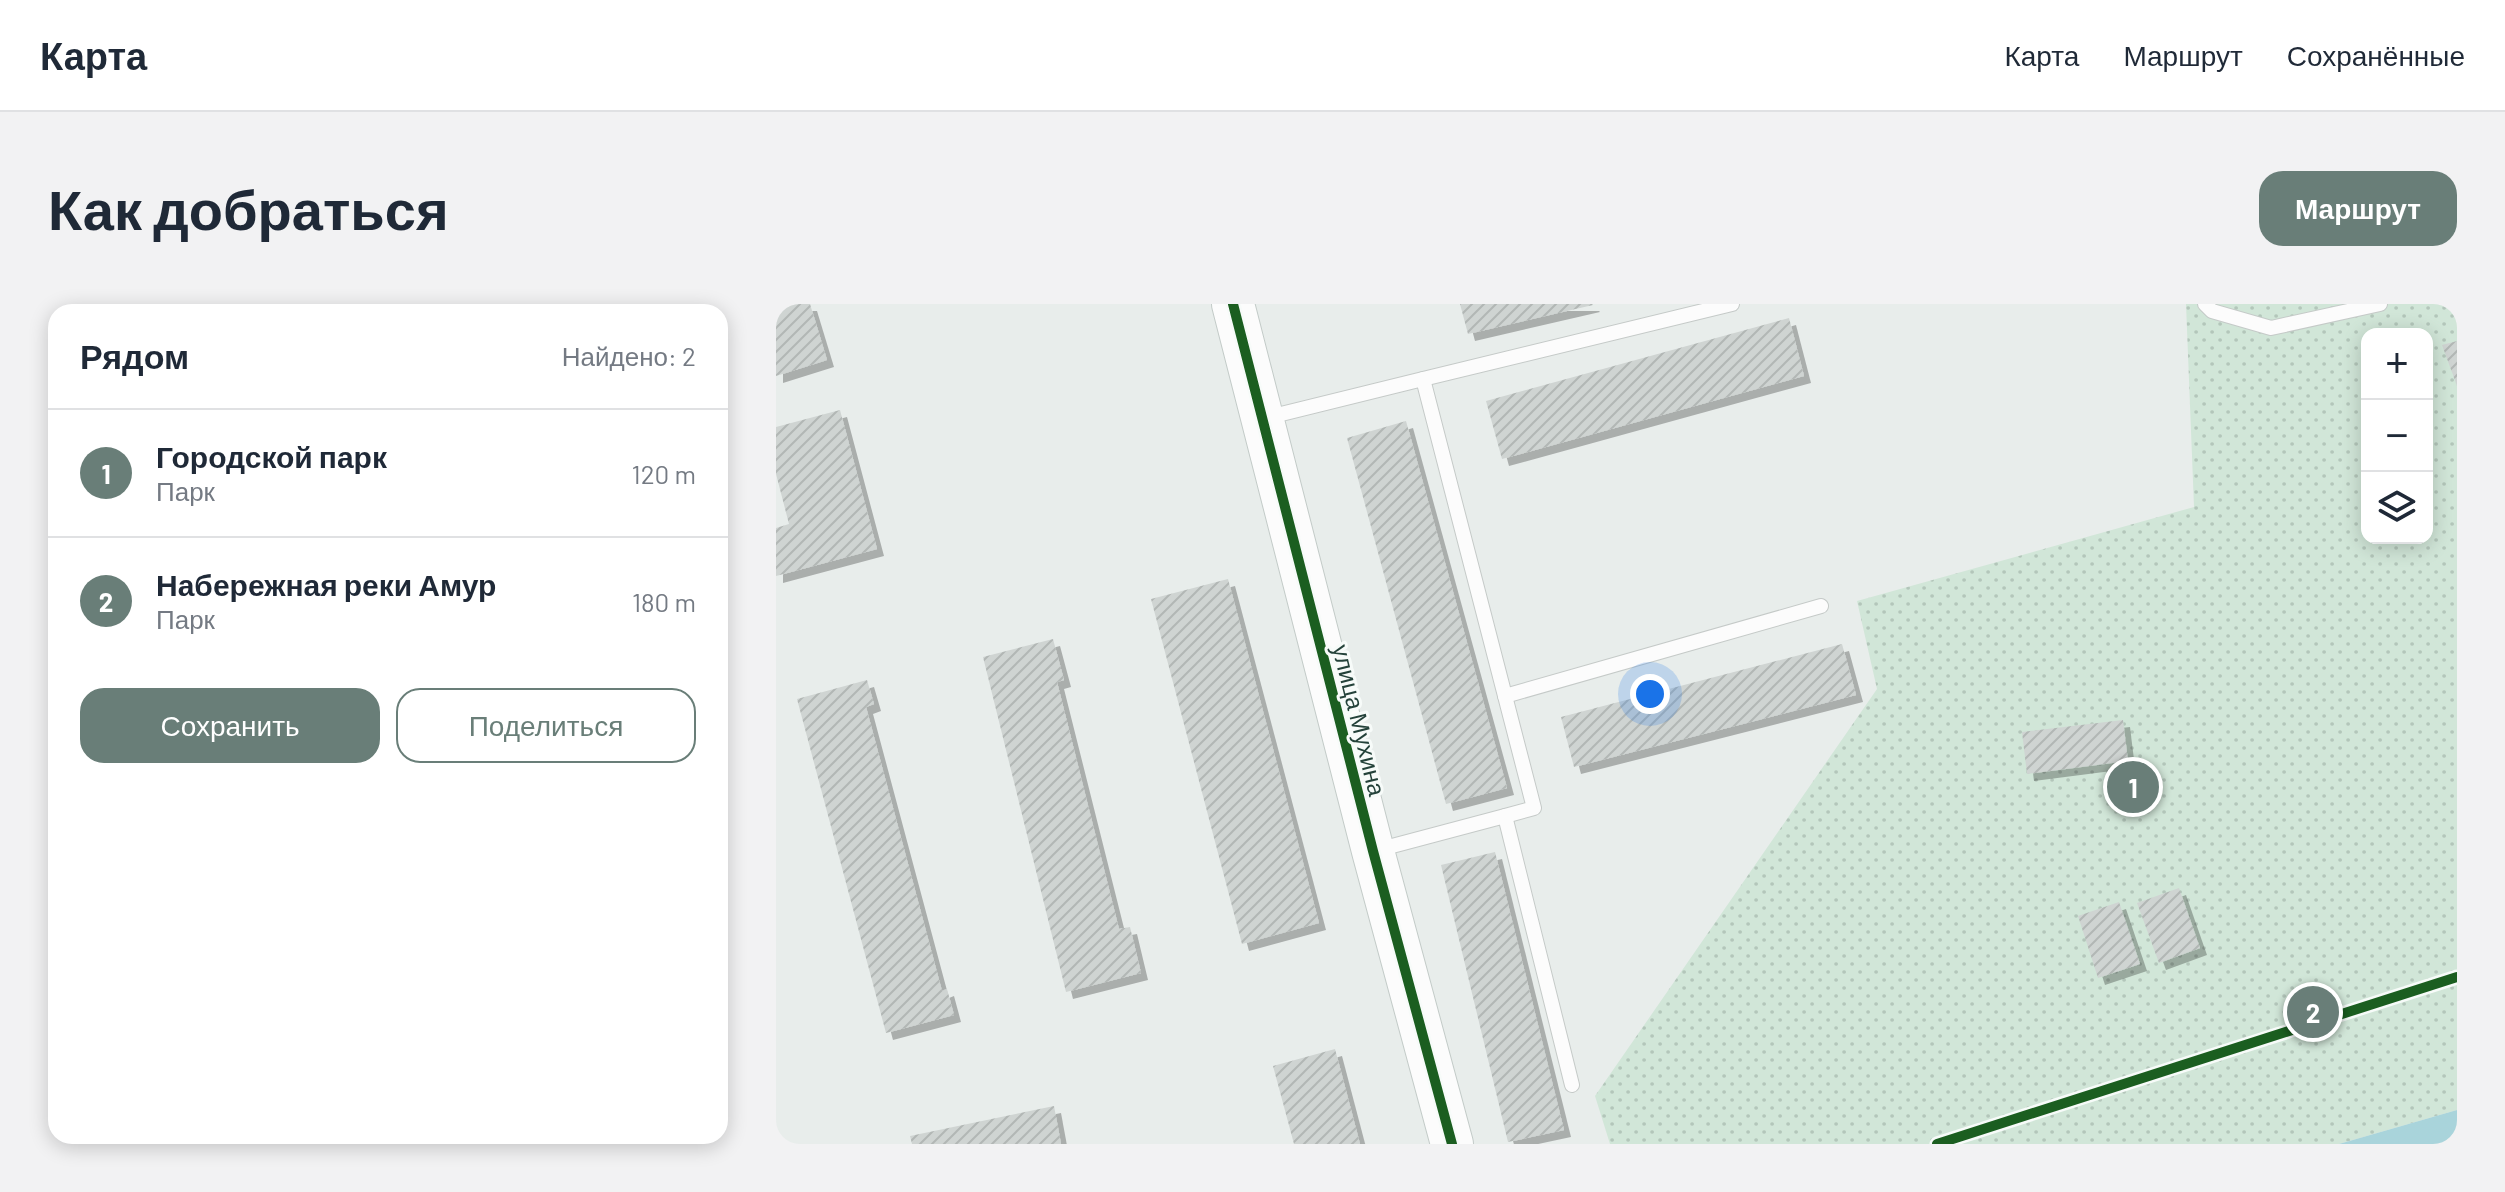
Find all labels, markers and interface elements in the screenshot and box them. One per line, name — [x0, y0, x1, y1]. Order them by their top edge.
text: Карта — [40, 32, 147, 78]
text: Карта — [2004, 38, 2079, 72]
text: Маршрут — [2123, 38, 2243, 72]
text: Сохранённые — [2287, 38, 2465, 72]
button: Маршрут — [2259, 171, 2457, 246]
text: Как добраться — [48, 174, 449, 241]
map controls — [2361, 328, 2433, 544]
button: + — [2361, 328, 2433, 400]
text: Рядом — [80, 335, 189, 376]
text: Найдено: 2 — [562, 340, 696, 371]
button: − — [2361, 400, 2433, 472]
text: Городской парк — [156, 438, 387, 474]
text: 1 — [101, 458, 111, 489]
text: 120 m — [632, 458, 696, 489]
button: layers — [2361, 472, 2433, 544]
text: Парк — [156, 475, 215, 506]
text: Набережная реки Амур — [156, 566, 496, 602]
text: 2 — [99, 586, 113, 617]
text: 180 m — [632, 586, 696, 617]
text: Парк — [156, 603, 215, 634]
street label: улица Мухина — [1327, 641, 1393, 799]
your location — [1630, 674, 1670, 714]
button: Сохранить — [80, 688, 380, 763]
button: Поделиться — [396, 688, 696, 763]
pin: 1 — [2107, 757, 2159, 817]
pin: 2 — [2287, 982, 2339, 1042]

